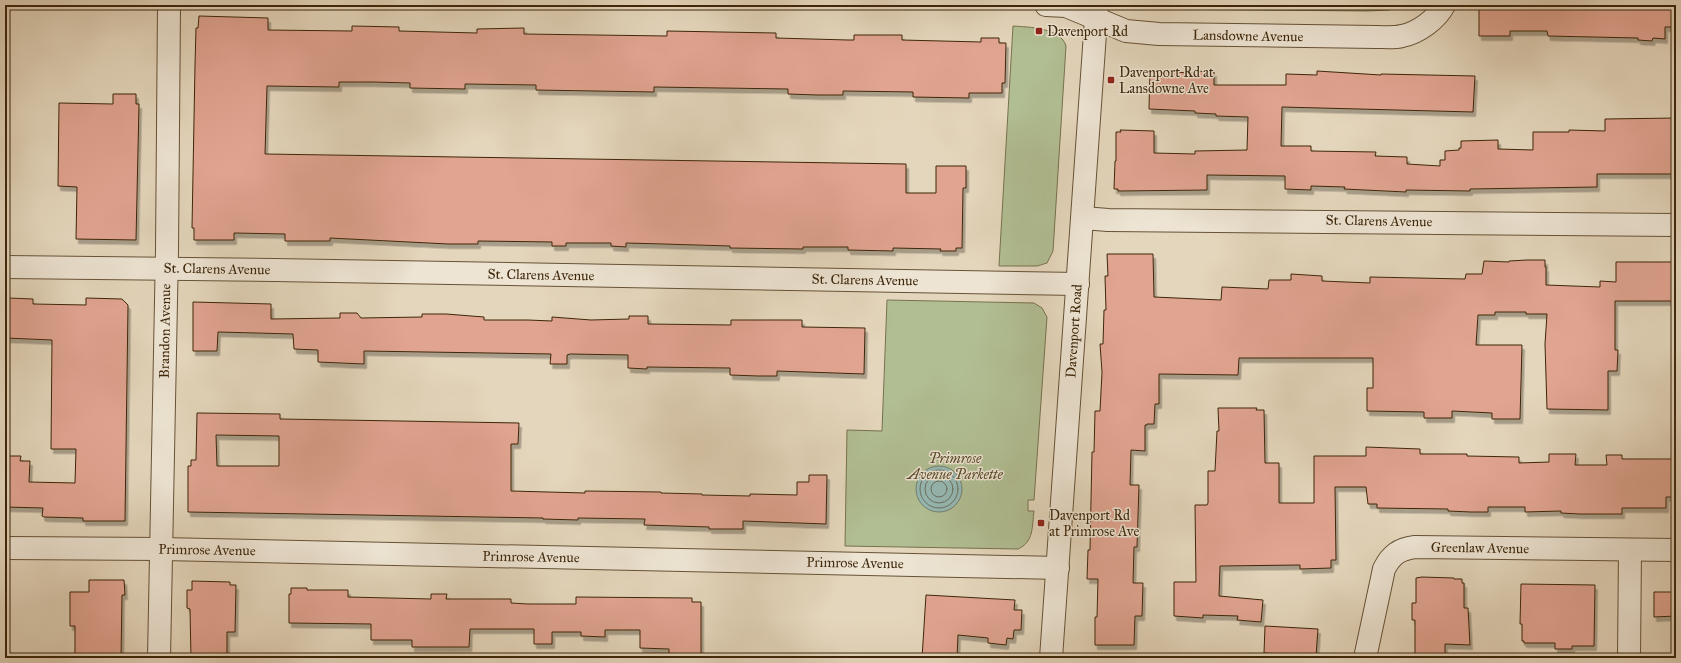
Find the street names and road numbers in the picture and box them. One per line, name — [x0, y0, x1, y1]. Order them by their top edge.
street label: Lansdowne Avenue — [1193, 27, 1304, 45]
street label: St. Clarens Avenue — [1325, 212, 1433, 230]
street label: St. Clarens Avenue — [163, 260, 271, 278]
street label: St. Clarens Avenue — [487, 266, 595, 284]
street label: St. Clarens Avenue — [811, 271, 919, 289]
street label: Brandon Avenue — [156, 283, 174, 379]
street label: Davenport Road — [1062, 284, 1086, 378]
street label: Greenlaw Avenue — [1431, 539, 1530, 557]
street label: Primrose Avenue — [158, 541, 256, 559]
street label: Primrose Avenue — [482, 548, 580, 566]
street label: Primrose Avenue — [806, 554, 904, 572]

